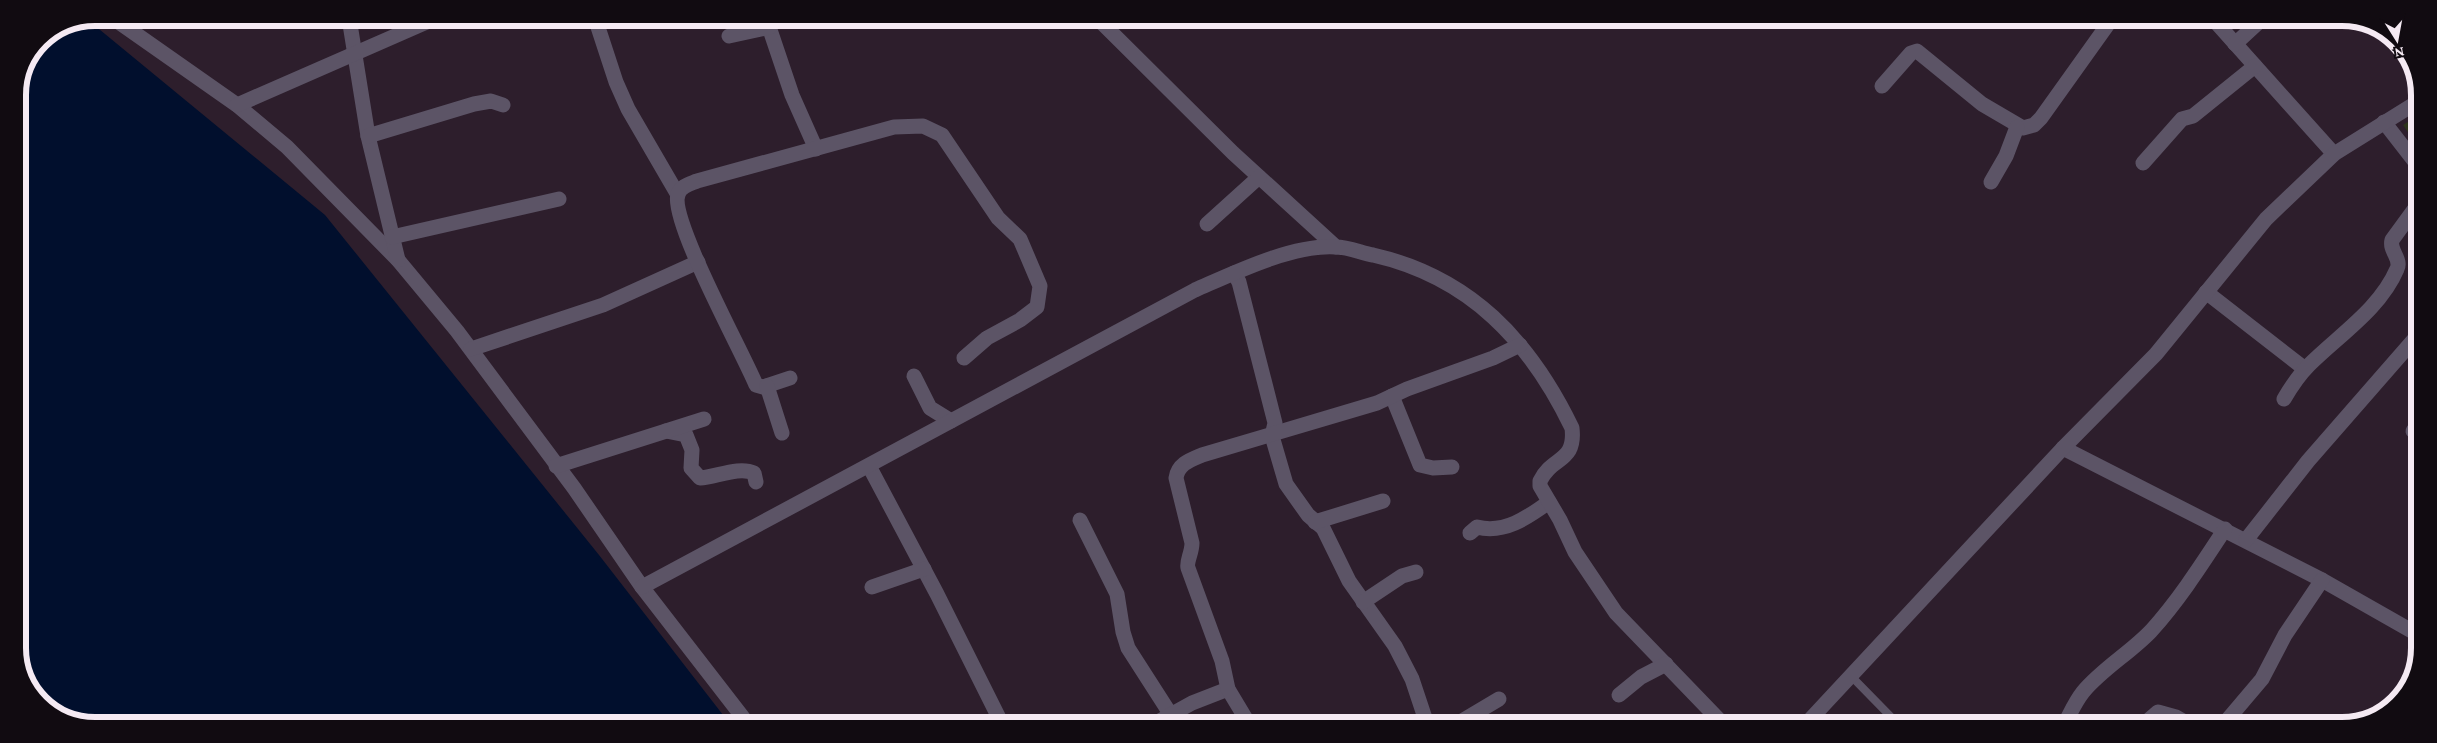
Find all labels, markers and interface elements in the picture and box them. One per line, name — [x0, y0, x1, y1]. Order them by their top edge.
north arrow — [2372, 15, 2422, 65]
text: N — [2393, 44, 2406, 62]

